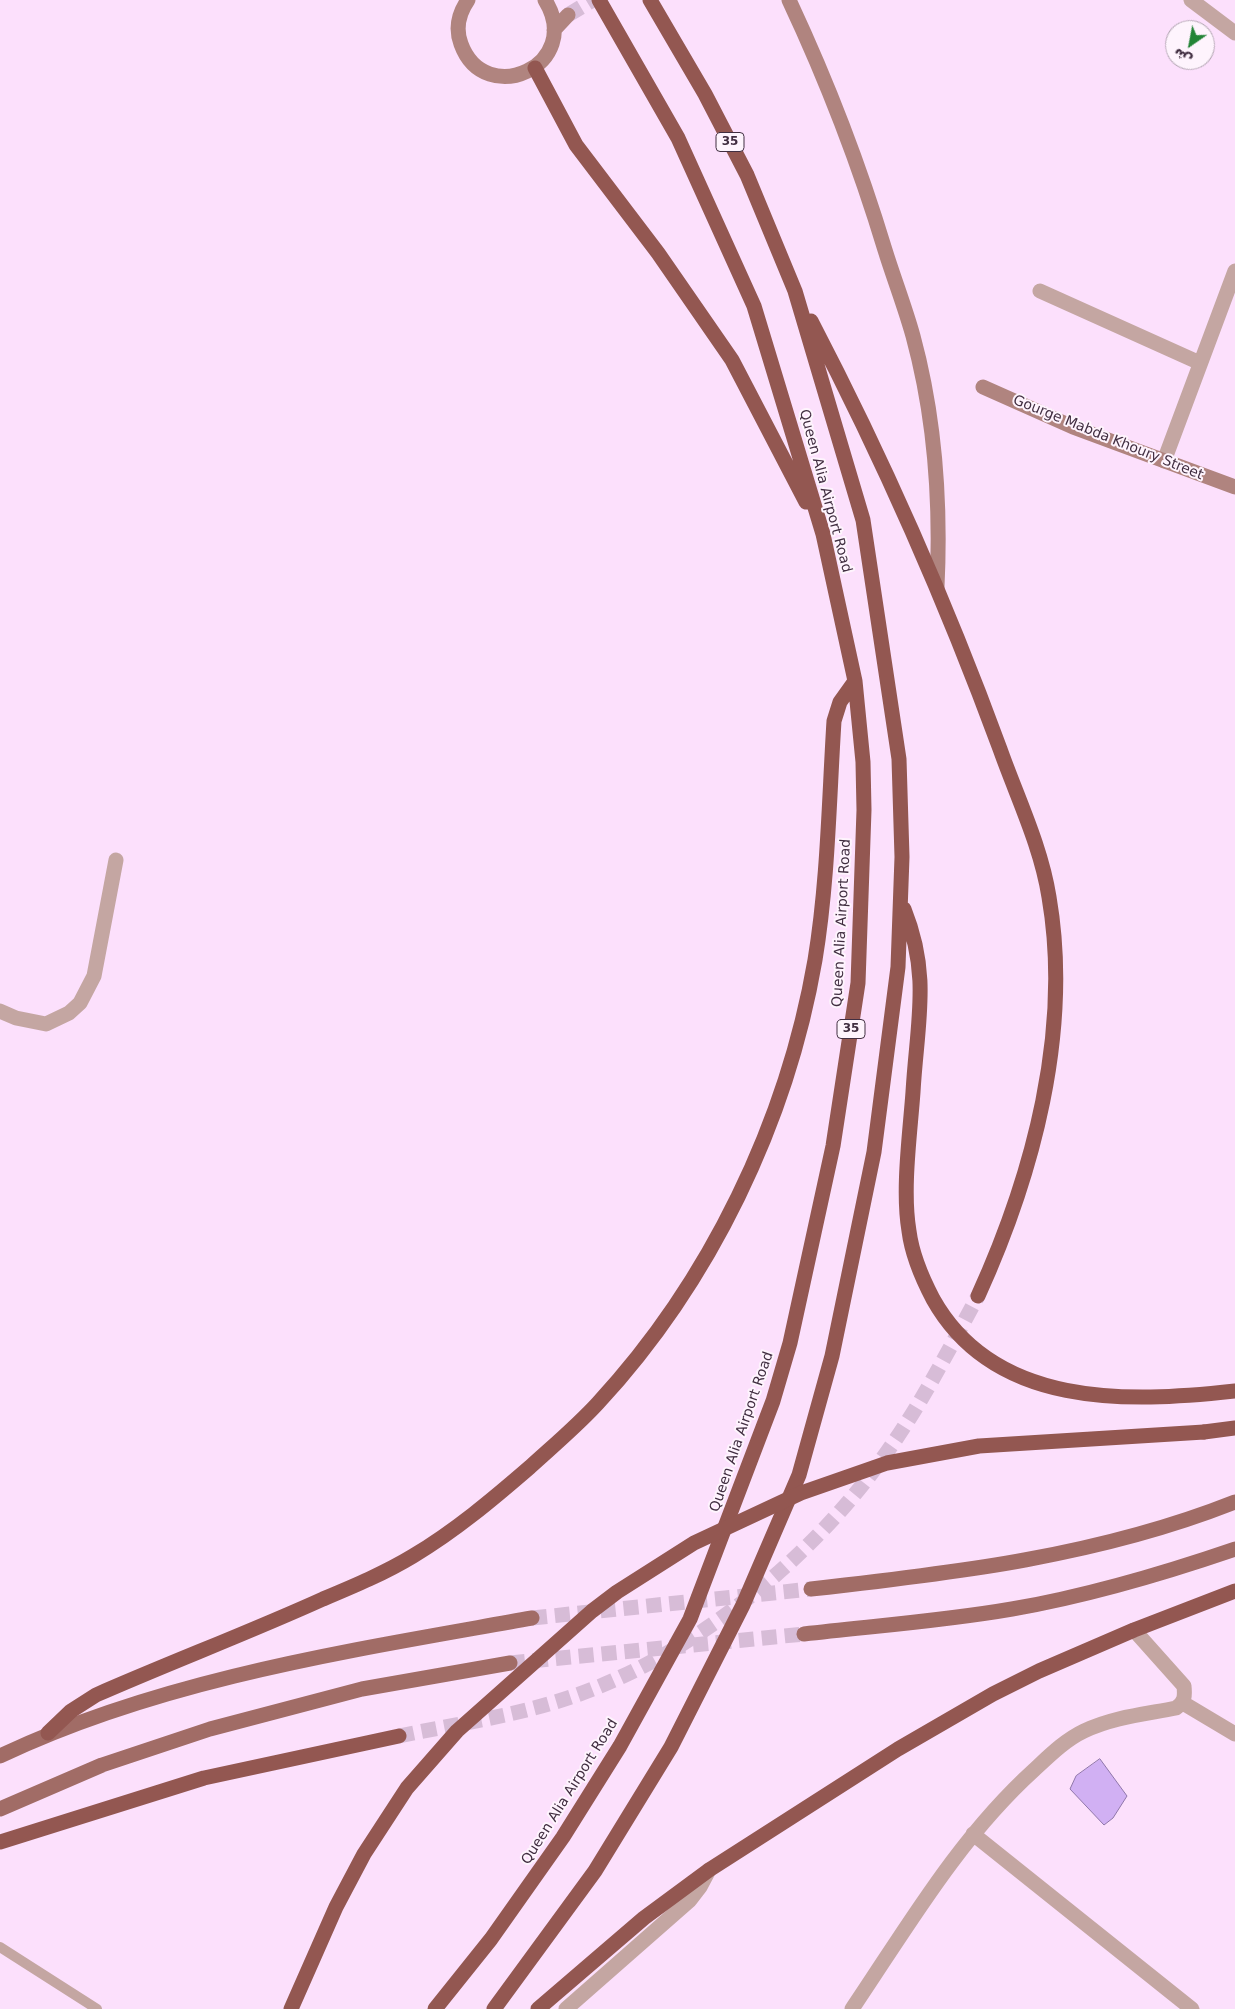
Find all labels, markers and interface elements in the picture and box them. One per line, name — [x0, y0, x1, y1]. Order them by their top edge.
north arrow — [1165, 20, 1215, 70]
text: ش — [1170, 45, 1195, 69]
road number: 35 — [716, 132, 744, 152]
street label: Gourge Mabda Khoury Street — [1010, 392, 1206, 484]
street label: Queen Alia Airport Road — [795, 408, 855, 574]
street label: Queen Alia Airport Road — [829, 839, 855, 1007]
road number: 35 — [837, 1020, 865, 1038]
street label: Queen Alia Airport Road — [707, 1350, 777, 1514]
street label: Queen Alia Airport Road — [518, 1716, 622, 1868]

